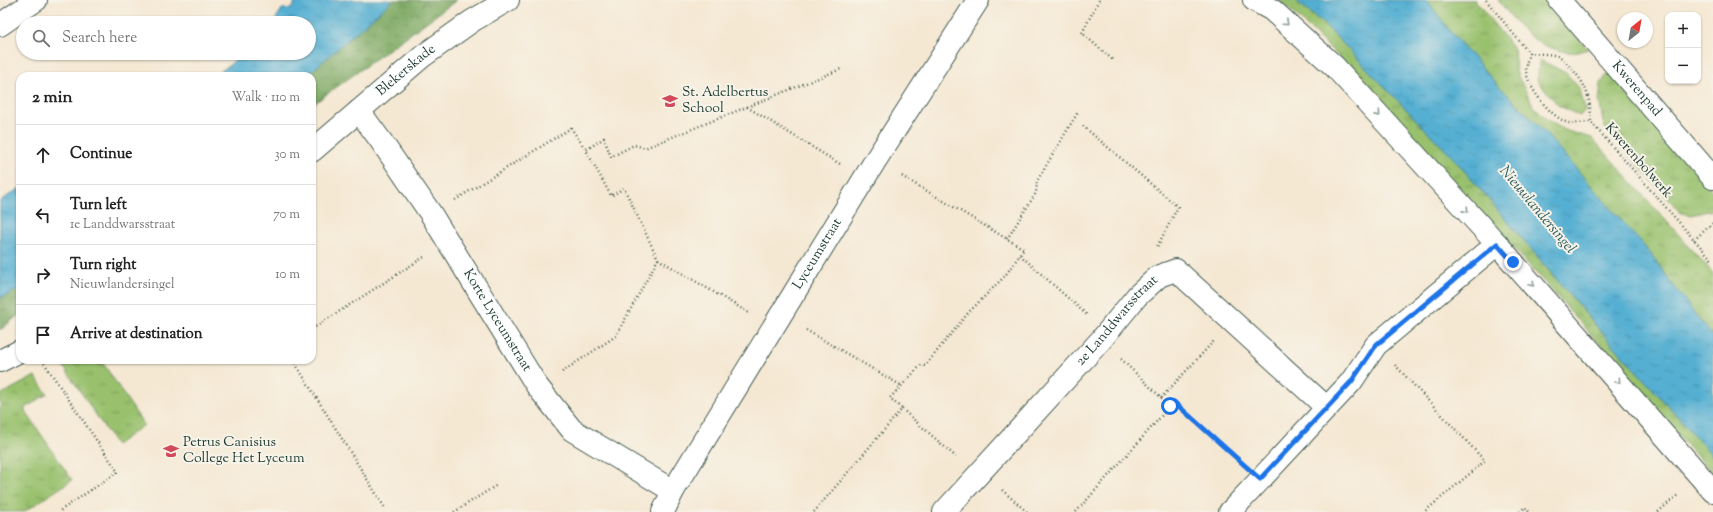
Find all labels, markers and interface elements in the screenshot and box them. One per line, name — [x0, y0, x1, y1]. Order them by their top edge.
north arrow — [1617, 12, 1653, 48]
map controls — [1665, 12, 1701, 84]
button: + — [1665, 12, 1701, 48]
search box — [16, 16, 316, 60]
one-way arrow — [1281, 18, 1289, 25]
icon: search — [30, 27, 52, 49]
text: Search here — [62, 28, 137, 49]
street label: Blekerskade — [372, 40, 440, 101]
button: − — [1665, 48, 1701, 84]
street label: Kwerenpad — [1606, 57, 1666, 122]
place label: St. Adelbertus School — [682, 83, 768, 119]
text: 2 min — [32, 86, 73, 110]
text: Walk · 110 m — [232, 89, 300, 107]
school or university icon: St. Adelbertus School — [661, 92, 679, 110]
one-way arrow — [1373, 109, 1381, 117]
street label: Kwerenbolwerk — [1600, 119, 1677, 203]
icon: ahead — [32, 144, 54, 166]
text: Continue — [70, 144, 132, 165]
text: 30 m — [274, 146, 300, 164]
water label: Nieuwlandersingel — [1494, 161, 1580, 259]
text: Turn left — [70, 195, 127, 216]
icon: left — [32, 204, 54, 226]
one-way arrow — [1461, 205, 1469, 213]
text: 70 m — [273, 206, 300, 224]
street label: Lyceumstraat — [788, 214, 848, 294]
text: 1e Landdwarsstraat — [70, 216, 175, 234]
route end — [1504, 253, 1522, 271]
text: Turn right — [70, 255, 136, 276]
icon: right — [32, 264, 54, 286]
text: 10 m — [275, 266, 300, 284]
street label: Korte Lyceumstraat — [457, 266, 536, 376]
street label: 2e Landdwarsstraat — [1072, 271, 1163, 371]
text: Nieuwlandersingel — [70, 276, 175, 294]
one-way arrow — [1527, 279, 1535, 287]
icon: arrive — [32, 324, 54, 346]
text: Arrive at destination — [70, 324, 203, 345]
one-way arrow — [1613, 377, 1620, 384]
route start — [1161, 397, 1179, 415]
place label: Petrus Canisius College Het Lyceum — [183, 433, 305, 469]
school or university icon: Petrus Canisius College Het Lyceum — [162, 442, 180, 460]

